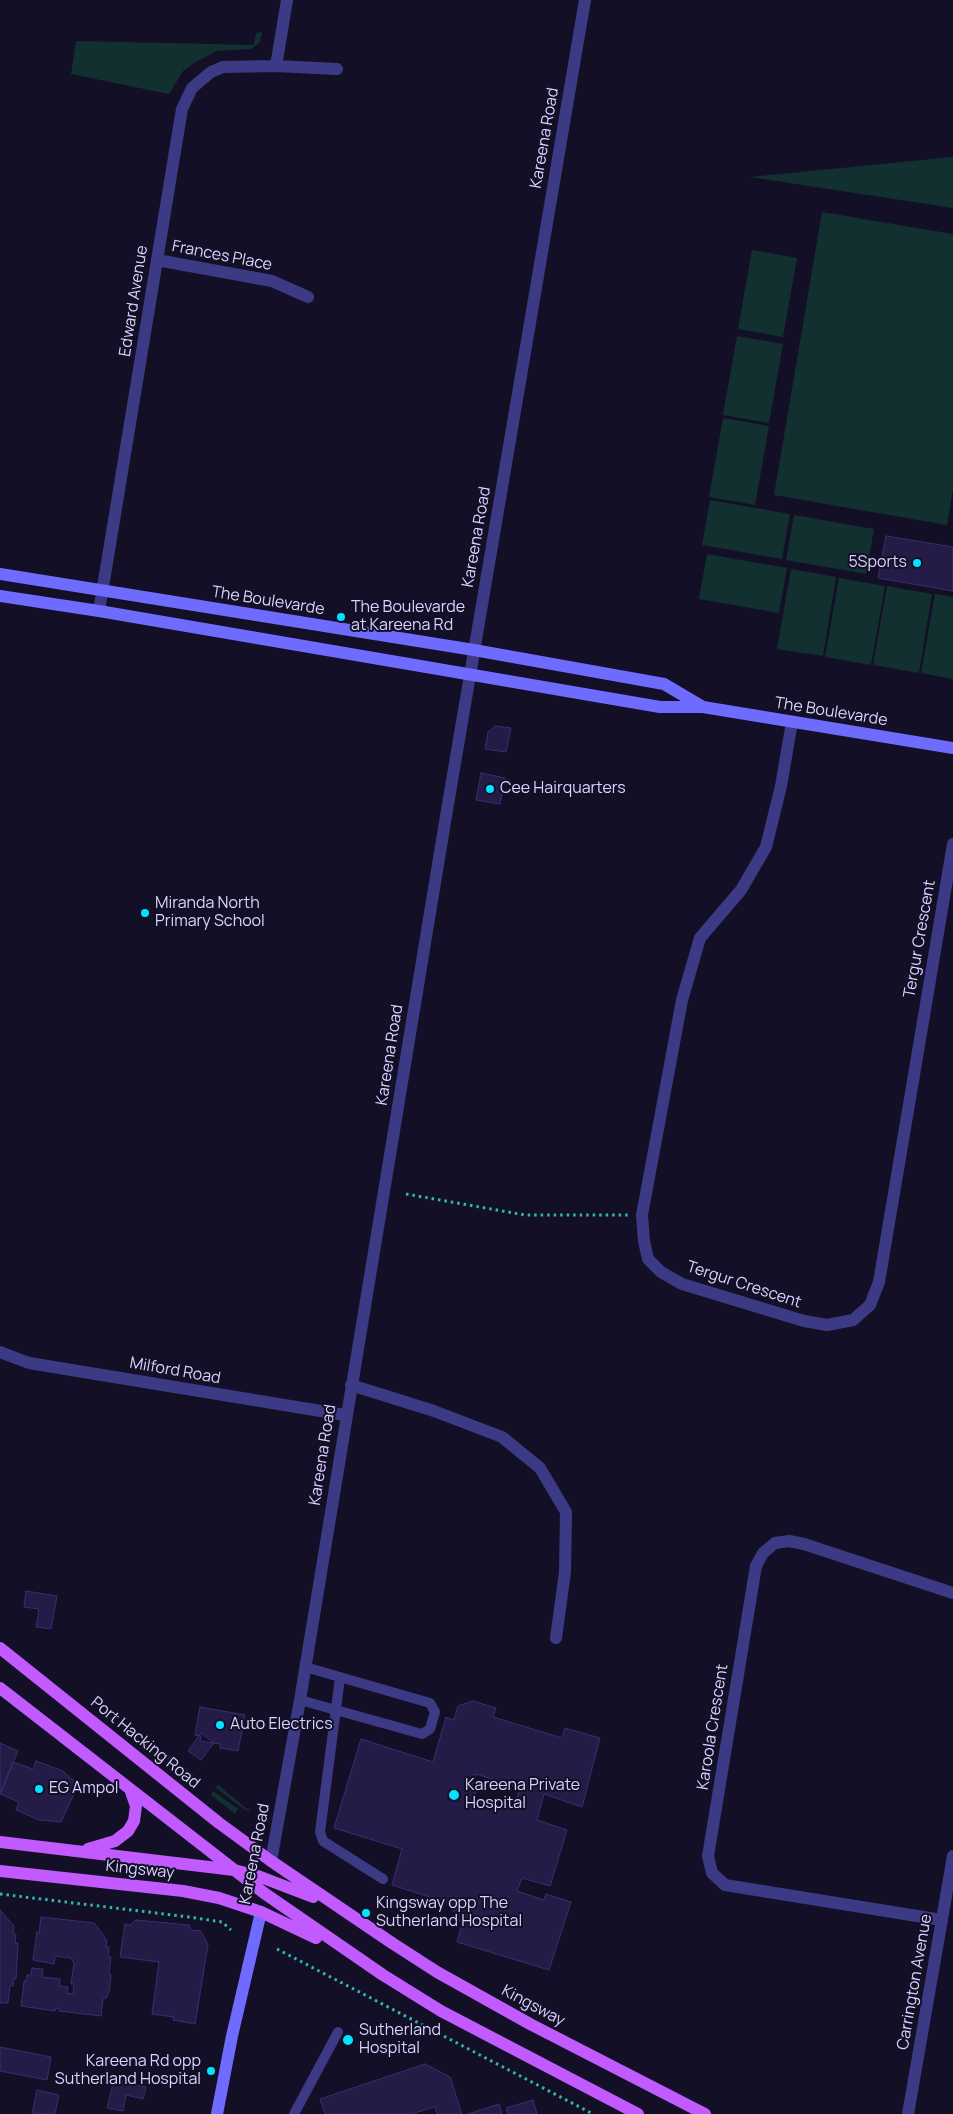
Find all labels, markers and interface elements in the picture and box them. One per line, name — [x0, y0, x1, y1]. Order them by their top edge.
street label: Kareena Road — [527, 86, 563, 190]
street label: Frances Place — [170, 237, 274, 275]
street label: Edward Avenue — [116, 244, 152, 358]
street label: Kareena Road — [459, 485, 495, 589]
place label: 5Sports — [848, 553, 907, 573]
marker: 5Sports — [911, 557, 923, 569]
street label: The Boulevarde — [210, 583, 326, 619]
place label: The Boulevarde at Kareena Rd — [351, 598, 465, 636]
marker: The Boulevarde at Kareena Rd — [335, 611, 347, 623]
street label: The Boulevarde — [773, 694, 889, 730]
place label: Cee Hairquarters — [500, 779, 626, 799]
marker: Cee Hairquarters — [484, 783, 496, 795]
street label: Tergur Crescent — [900, 879, 940, 999]
place label: Miranda North Primary School — [155, 894, 265, 932]
marker: Miranda North Primary School — [139, 907, 151, 919]
street label: Kareena Road — [373, 1003, 407, 1107]
street label: Tergur Crescent — [684, 1257, 804, 1313]
street label: Milford Road — [128, 1354, 222, 1388]
street label: Kareena Road — [306, 1403, 340, 1507]
street label: Karoola Crescent — [694, 1663, 732, 1791]
street label: Port Hacking Road — [87, 1693, 203, 1793]
place label: Auto Electrics — [230, 1715, 333, 1735]
marker: Auto Electrics — [214, 1719, 226, 1731]
place label: Kareena Private Hospital — [465, 1776, 580, 1814]
place label: EG Ampol — [49, 1779, 118, 1799]
marker: EG Ampol — [33, 1783, 45, 1795]
marker: Kareena Private Hospital — [447, 1788, 461, 1802]
street label: Kareena Road — [236, 1802, 274, 1906]
street label: Kingsway — [105, 1857, 175, 1883]
place label: Kingsway opp The Sutherland Hospital — [376, 1894, 522, 1932]
marker: Kingsway opp The Sutherland Hospital — [360, 1907, 372, 1919]
street label: Carrington Avenue — [894, 1913, 936, 2051]
street label: Kingsway — [498, 1981, 568, 2031]
place label: Sutherland Hospital — [359, 2021, 441, 2059]
marker: Sutherland Hospital — [341, 2033, 355, 2047]
place label: Kareena Rd opp Sutherland Hospital — [55, 2052, 201, 2090]
marker: Kareena Rd opp Sutherland Hospital — [205, 2065, 217, 2077]

